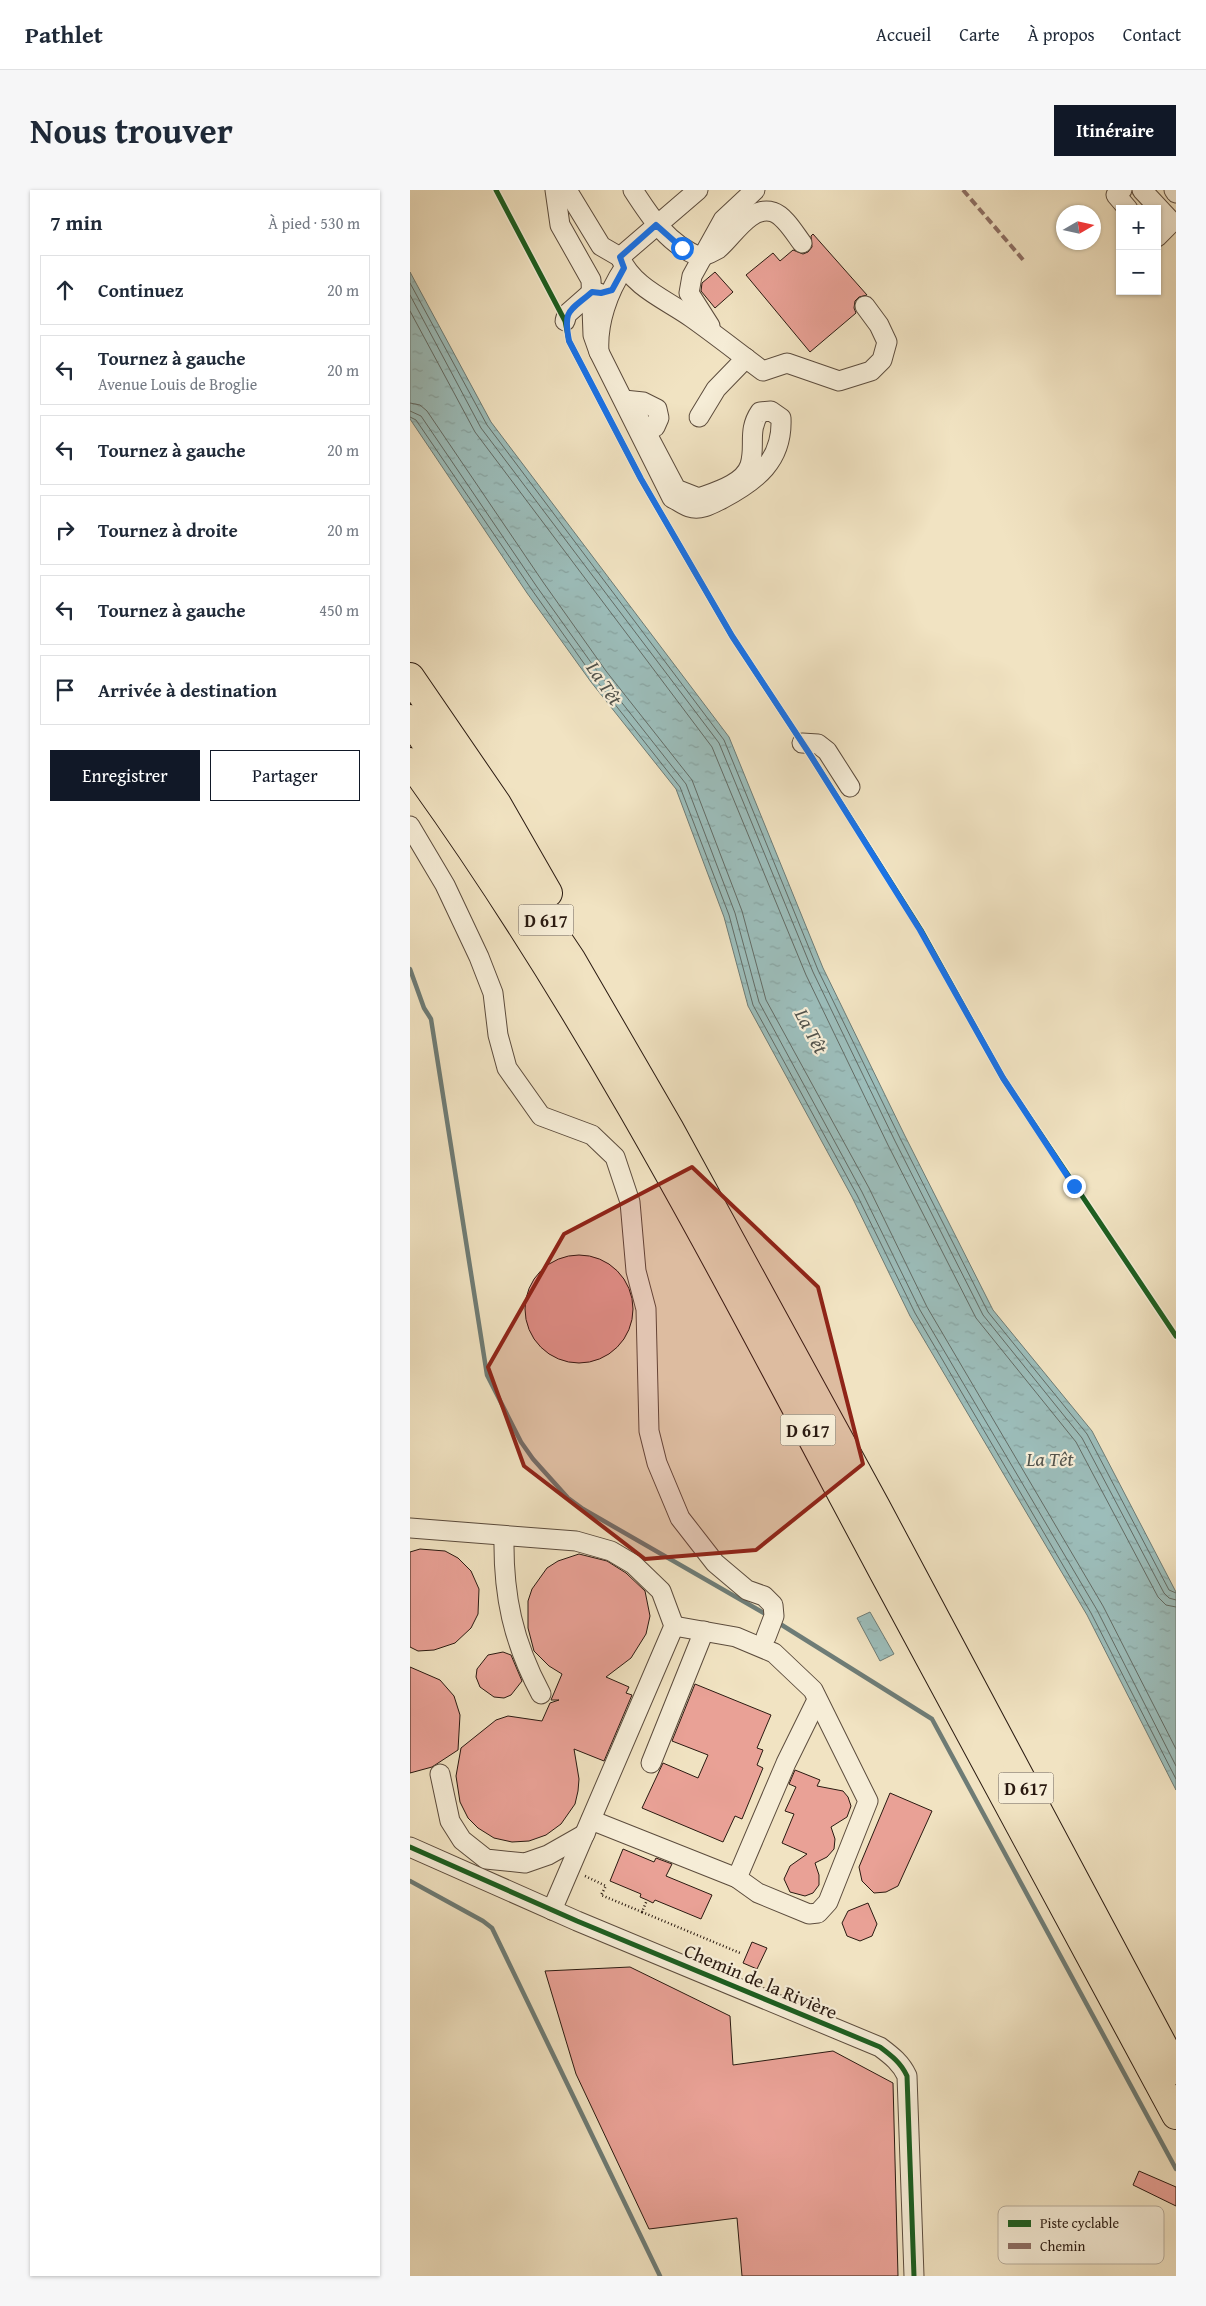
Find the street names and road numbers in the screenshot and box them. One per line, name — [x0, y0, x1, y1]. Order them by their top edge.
road number: D 617 — [518, 904, 574, 936]
road number: D 617 — [780, 1414, 836, 1446]
road number: D 617 — [998, 1772, 1054, 1804]
street label: Chemin de la Rivière — [680, 1936, 842, 2026]

